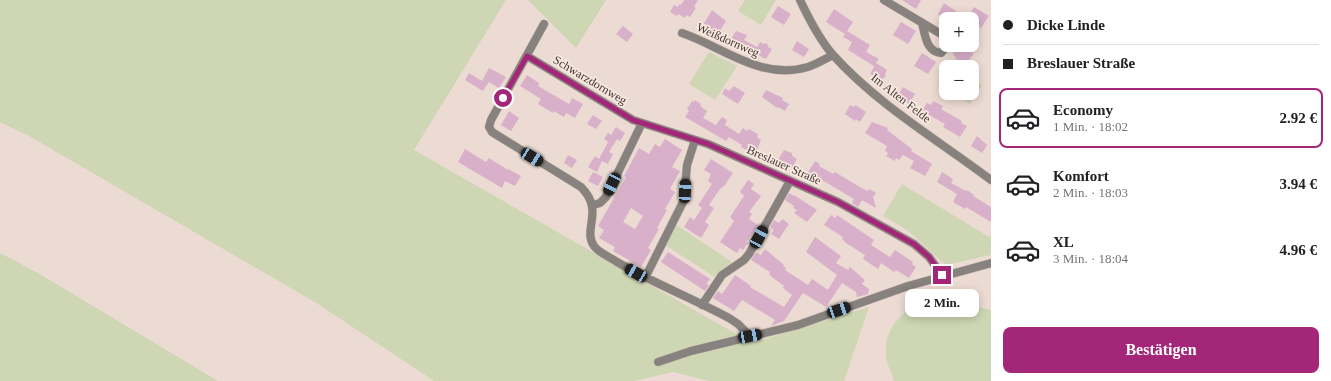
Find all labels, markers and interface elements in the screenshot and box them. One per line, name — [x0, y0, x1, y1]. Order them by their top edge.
map controls — [939, 12, 979, 100]
button: + — [939, 12, 979, 52]
text: Dicke Linde — [1027, 17, 1105, 33]
street label: Weißdornweg — [695, 20, 761, 60]
street label: Schwarzdornweg — [551, 53, 629, 107]
text: Breslauer Straße — [1027, 55, 1135, 71]
button: − — [939, 60, 979, 100]
street label: Im Alten Felde — [868, 70, 934, 126]
route start — [494, 89, 512, 107]
icon: car — [1005, 100, 1041, 136]
text: Economy — [1053, 102, 1113, 118]
text: 2.92 € — [1280, 110, 1317, 126]
text: 1 Min. · 18:02 — [1053, 119, 1128, 134]
street label: Breslauer Straße — [745, 142, 823, 188]
car — [519, 146, 545, 168]
icon: car — [1005, 166, 1041, 202]
text: Komfort — [1053, 168, 1109, 184]
car — [601, 171, 623, 197]
text: 3.94 € — [1280, 176, 1317, 192]
car — [678, 179, 692, 203]
text: 2 Min. · 18:03 — [1053, 185, 1128, 200]
car — [748, 224, 770, 250]
icon: car — [1005, 232, 1041, 268]
text: XL — [1053, 234, 1074, 250]
text: 4.96 € — [1280, 242, 1317, 258]
text: 3 Min. · 18:04 — [1053, 251, 1128, 266]
car — [623, 262, 649, 284]
route end — [933, 266, 951, 284]
callout: 2 Min. — [905, 289, 979, 317]
text: 2 Min. — [924, 295, 960, 310]
car — [826, 300, 852, 320]
button: Bestätigen — [1003, 327, 1319, 373]
car — [737, 328, 763, 344]

